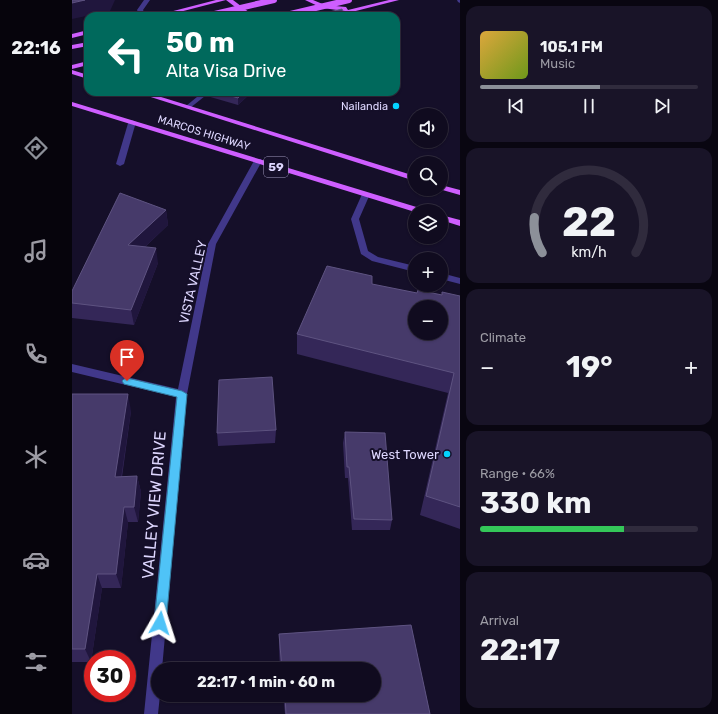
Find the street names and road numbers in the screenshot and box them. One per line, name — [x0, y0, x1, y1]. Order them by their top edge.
street label: MARCOS HIGHWAY — [156, 113, 252, 153]
road number: 59 — [264, 157, 288, 177]
street label: VISTA VALLEY — [176, 238, 210, 325]
street label: VALLEY VIEW DRIVE — [138, 430, 170, 580]

